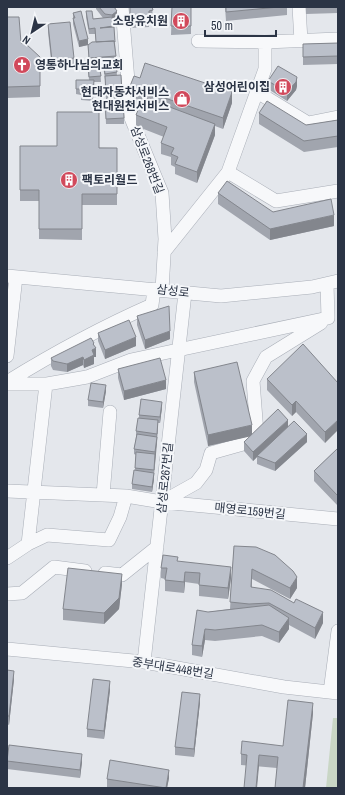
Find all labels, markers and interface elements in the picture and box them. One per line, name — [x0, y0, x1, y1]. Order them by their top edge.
building icon: 소망유치원 — [171, 11, 191, 31]
north arrow — [12, 12, 52, 52]
scale bar — [205, 12, 276, 38]
place label: 소망유치원 — [113, 13, 168, 29]
text: 50 m — [211, 18, 233, 34]
text: N — [20, 33, 33, 48]
church icon: 영통하나님의교회 — [12, 55, 32, 75]
place label: 영통하나님의교회 — [35, 57, 123, 73]
building icon: 삼성어린이집 — [273, 77, 293, 97]
place label: 삼성어린이집 — [204, 79, 270, 95]
place label: 현대자동차서비스 현대원천서비스 — [81, 84, 169, 114]
shop icon: 현대자동차서비스 현대원천서비스 — [172, 89, 192, 109]
street label: 삼성로268번길 — [127, 124, 167, 196]
building icon: 팩토리월드 — [59, 170, 79, 190]
place label: 팩토리월드 — [82, 172, 137, 188]
street label: 삼성로 — [156, 281, 190, 301]
street label: 삼성로267번길 — [153, 442, 177, 514]
street label: 매영로159번길 — [214, 499, 286, 523]
street label: 중부대로448번길 — [131, 654, 215, 682]

